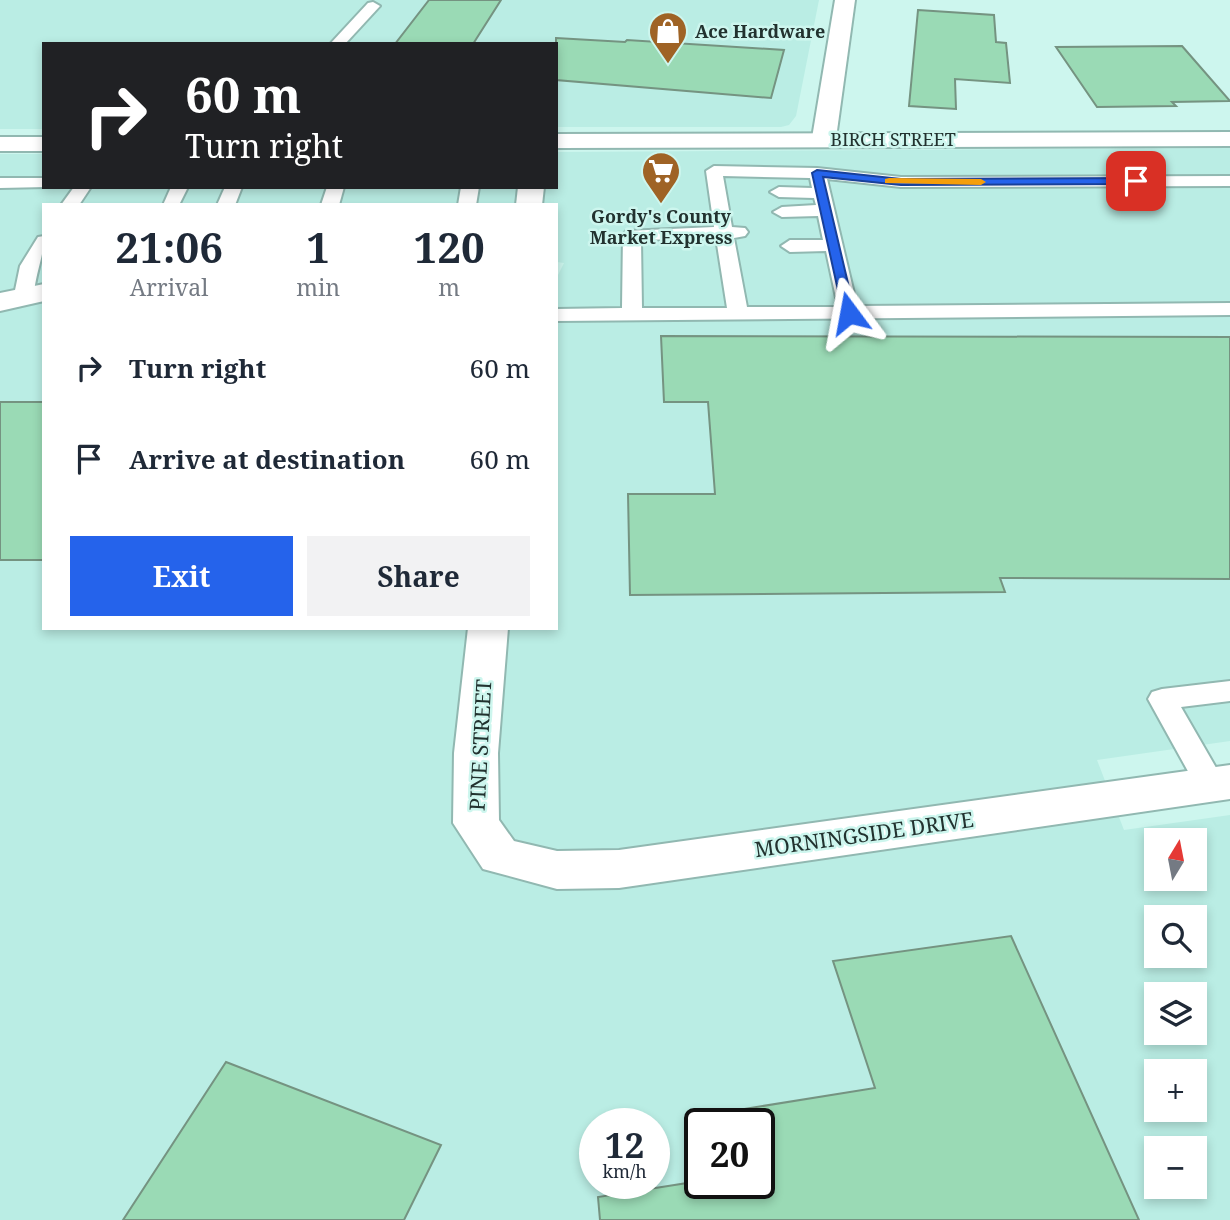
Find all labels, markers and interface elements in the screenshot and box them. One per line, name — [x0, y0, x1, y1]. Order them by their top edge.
shop icon: Ace Hardware — [647, 10, 689, 65]
place label: Ace Hardware — [695, 19, 825, 43]
text: 60 m — [185, 61, 301, 127]
icon: right — [70, 70, 161, 161]
text: Turn right — [185, 124, 343, 167]
street label: BIRCH STREET — [830, 127, 956, 151]
supermarket icon: Gordy's County Market Express — [640, 150, 682, 205]
pin — [1106, 151, 1166, 211]
icon: arrive — [1117, 162, 1155, 200]
place label: Gordy's County Market Express — [590, 204, 733, 249]
text: 21:06 — [115, 218, 223, 275]
text: 1 — [306, 218, 330, 275]
text: 120 — [413, 218, 485, 275]
text: Arrival — [130, 271, 208, 303]
text: min — [296, 271, 340, 303]
text: m — [438, 271, 460, 303]
position arrow — [812, 276, 886, 350]
icon: right — [70, 349, 108, 387]
text: Turn right — [129, 350, 266, 386]
text: 60 m — [470, 350, 530, 386]
icon: arrive — [70, 440, 108, 478]
text: Arrive at destination — [129, 441, 405, 477]
text: 60 m — [470, 441, 530, 477]
button: Exit — [70, 536, 293, 616]
button: Share — [307, 536, 530, 616]
street label: PINE STREET — [463, 678, 497, 811]
street label: MORNINGSIDE DRIVE — [753, 805, 975, 863]
north arrow — [1144, 828, 1208, 891]
map controls — [1144, 828, 1207, 1199]
button: search — [1144, 905, 1207, 968]
button: layers — [1144, 982, 1207, 1045]
button: + — [1144, 1059, 1207, 1122]
speed limit sign: 20 — [684, 1108, 775, 1199]
text: 12 — [605, 1121, 644, 1168]
button: − — [1144, 1136, 1207, 1199]
text: km/h — [602, 1159, 647, 1183]

